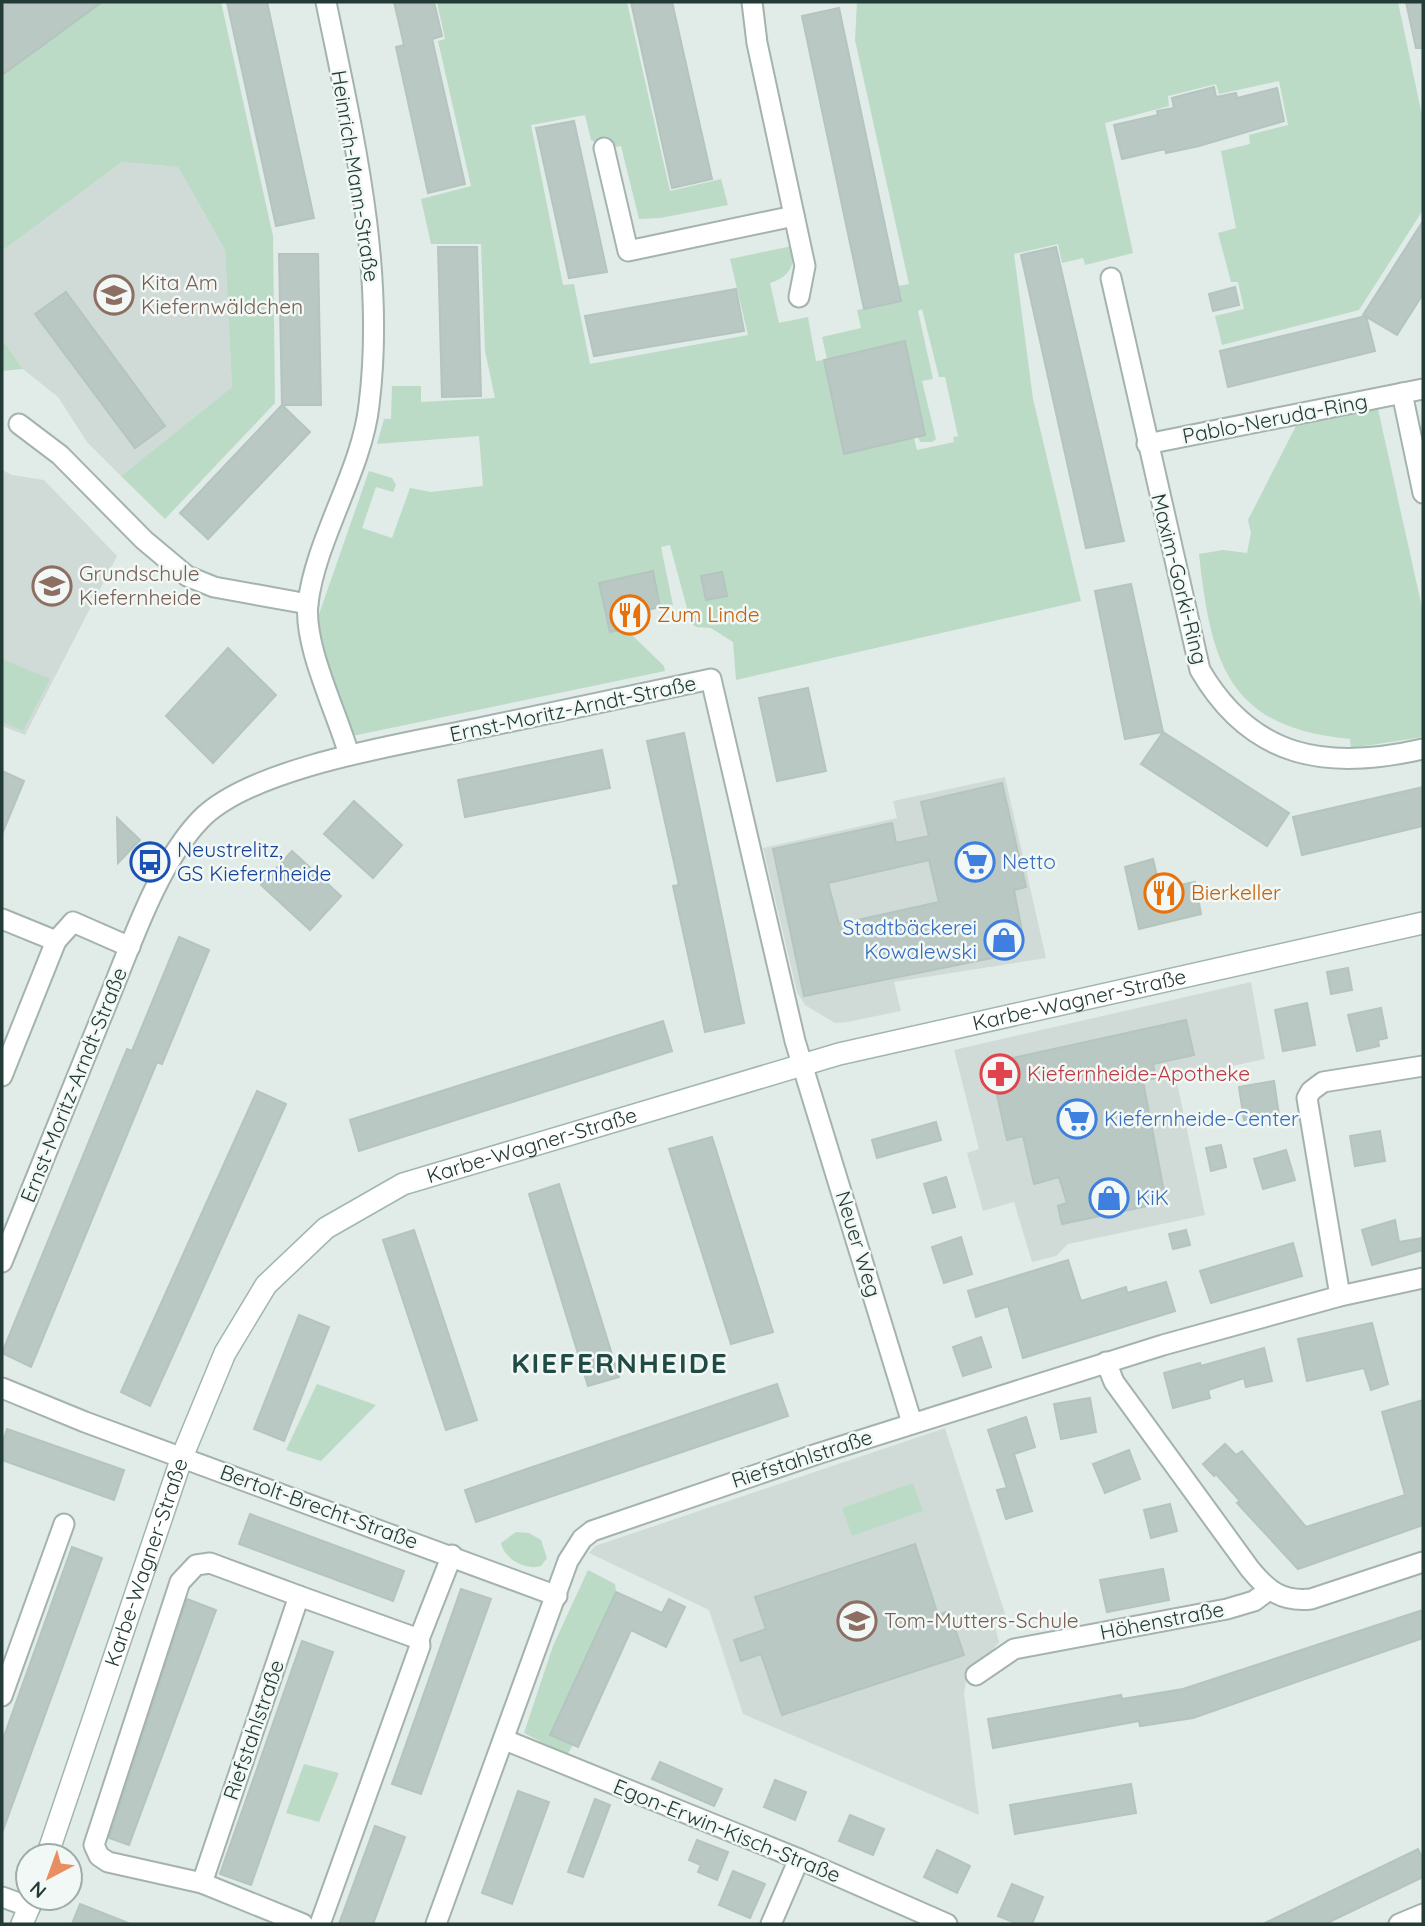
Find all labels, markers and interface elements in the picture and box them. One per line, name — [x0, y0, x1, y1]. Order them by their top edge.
street label: Heinrich-Mann-Straße — [326, 68, 386, 283]
place label: Kita Am Kiefernwäldchen — [141, 269, 303, 319]
school or university icon: Kita Am Kiefernwäldchen — [93, 274, 135, 316]
street label: Pablo-Neruda-Ring — [1180, 387, 1370, 449]
street label: Maxim-Gorki-Ring — [1146, 491, 1214, 667]
place label: Grundschule Kiefernheide — [79, 560, 201, 610]
school or university icon: Grundschule Kiefernheide — [31, 565, 73, 607]
restaurant icon: Zum Linde — [609, 594, 651, 636]
place label: Zum Linde — [657, 601, 760, 627]
street label: Ernst-Moritz-Arndt-Straße — [447, 669, 698, 747]
place label: Neustrelitz, GS Kiefernheide — [177, 836, 331, 886]
bus stop icon: Neustrelitz, GS Kiefernheide — [129, 841, 171, 883]
supermarket icon: Netto — [954, 841, 996, 883]
place label: Netto — [1002, 848, 1056, 874]
restaurant icon: Bierkeller — [1143, 872, 1185, 914]
place label: Bierkeller — [1191, 879, 1281, 905]
place label: Stadtbäckerei Kowalewski — [843, 914, 977, 964]
shop icon: Stadtbäckerei Kowalewski — [983, 919, 1025, 961]
street label: Ernst-Moritz-Arndt-Straße — [14, 963, 132, 1206]
street label: Karbe-Wagner-Straße — [970, 963, 1189, 1036]
pharmacy icon: Kiefernheide-Apotheke — [979, 1053, 1021, 1095]
place label: Kiefernheide-Apotheke — [1027, 1060, 1250, 1086]
supermarket icon: Kiefernheide-Center — [1056, 1098, 1098, 1140]
street label: Karbe-Wagner-Straße — [423, 1101, 640, 1188]
place label: Kiefernheide-Center — [1104, 1105, 1299, 1131]
shop icon: KiK — [1088, 1177, 1130, 1219]
place label: KiK — [1136, 1184, 1169, 1210]
street label: Neuer Weg — [830, 1187, 887, 1300]
district label: KIEFERNHEIDE — [511, 1345, 729, 1380]
street label: Riefstahlstraße — [728, 1423, 875, 1493]
street label: Karbe-Wagner-Straße — [98, 1455, 193, 1670]
street label: Bertolt-Brecht-Straße — [217, 1458, 422, 1554]
street label: Höhenstraße — [1098, 1595, 1226, 1645]
school or university icon: Tom-Mutters-Schule — [836, 1600, 878, 1642]
place label: Tom-Mutters-Schule — [884, 1607, 1079, 1633]
street label: Riefstahlstraße — [217, 1656, 289, 1803]
street label: Egon-Erwin-Kisch-Straße — [610, 1773, 845, 1888]
north arrow — [14, 1842, 84, 1912]
text: N — [25, 1876, 51, 1903]

